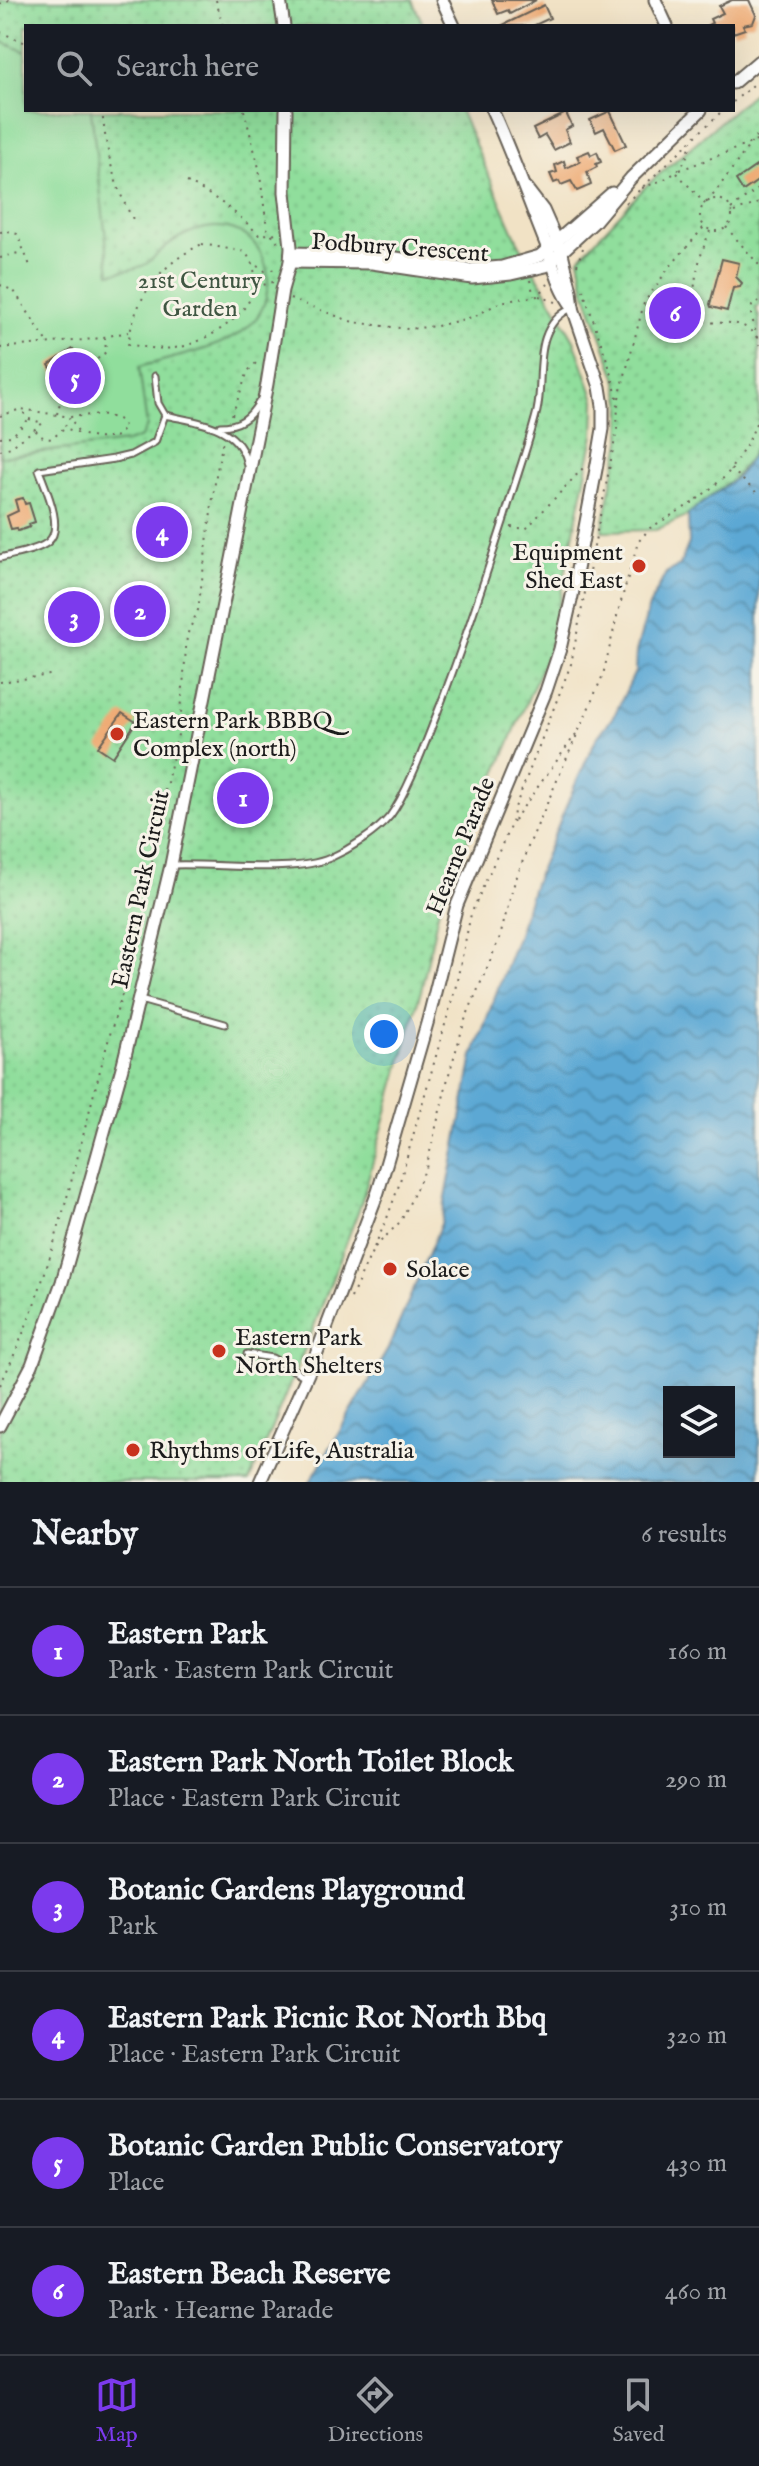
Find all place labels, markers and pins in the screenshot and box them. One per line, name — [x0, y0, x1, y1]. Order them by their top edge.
pin: 6 — [649, 283, 701, 343]
pin: 5 — [49, 348, 101, 408]
pin: 4 — [136, 502, 188, 562]
place label: Equipment Shed East — [512, 538, 623, 597]
marker: Equipment Shed East — [630, 557, 648, 575]
pin: 2 — [114, 581, 166, 641]
pin: 3 — [48, 587, 100, 647]
place label: Eastern Park BBBQ Complex (north) — [133, 706, 350, 765]
marker: Eastern Park BBBQ Complex (north) — [108, 725, 126, 743]
pin: 1 — [217, 768, 269, 828]
place label: Solace — [406, 1255, 469, 1286]
marker: Solace — [381, 1260, 399, 1278]
place label: Eastern Park North Shelters — [235, 1323, 382, 1382]
marker: Eastern Park North Shelters — [210, 1342, 228, 1360]
place label: Rhythms of Life, Australia — [149, 1436, 415, 1467]
marker: Rhythms of Life, Australia — [124, 1441, 142, 1459]

